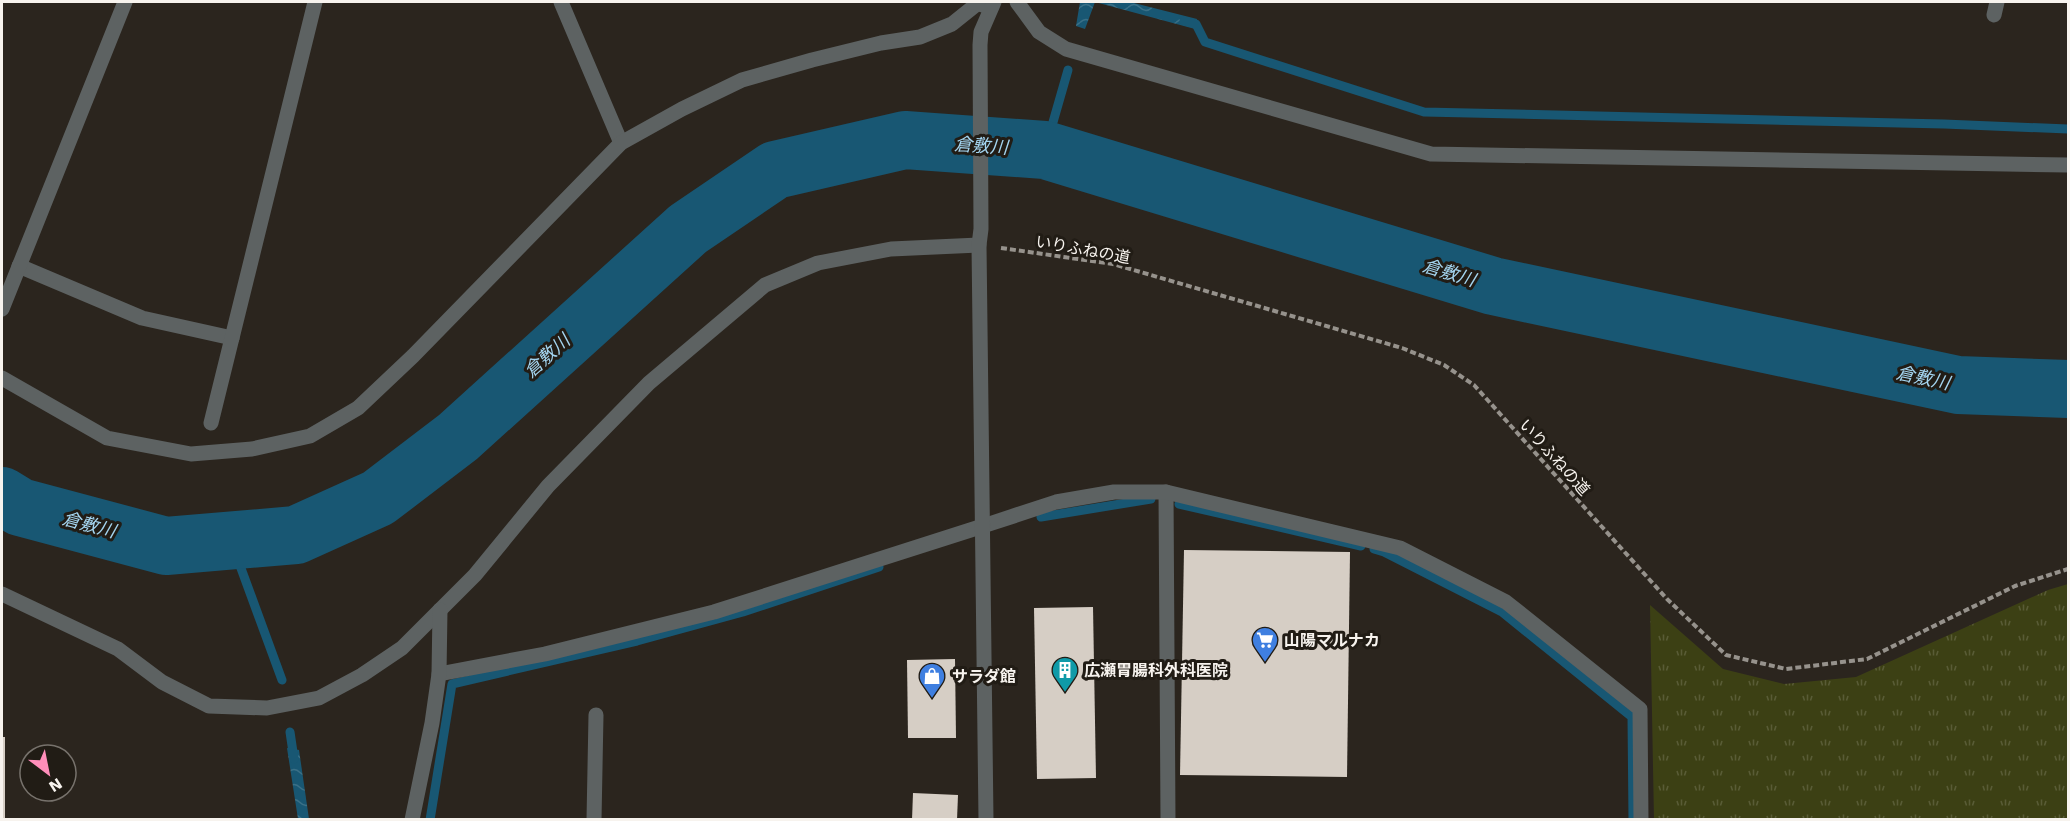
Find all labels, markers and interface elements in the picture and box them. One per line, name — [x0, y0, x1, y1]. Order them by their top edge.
water label: 倉敷川 — [953, 133, 1011, 158]
street label: いりふねの道 — [1034, 232, 1132, 267]
water label: 倉敷川 — [1420, 255, 1480, 291]
water label: 倉敷川 — [520, 328, 575, 381]
water label: 倉敷川 — [1895, 362, 1954, 394]
street label: いりふねの道 — [1515, 415, 1594, 499]
water label: 倉敷川 — [60, 507, 120, 542]
supermarket icon: 山陽マルナカ — [1250, 625, 1280, 663]
place label: 山陽マルナカ — [1284, 631, 1380, 650]
building icon: 広瀬胃腸科外科医院 — [1050, 655, 1080, 693]
shop icon: サラダ館 — [917, 661, 947, 699]
place label: 広瀬胃腸科外科医院 — [1084, 661, 1228, 680]
place label: サラダ館 — [952, 667, 1016, 686]
north arrow — [18, 743, 78, 803]
text: N — [46, 774, 66, 796]

